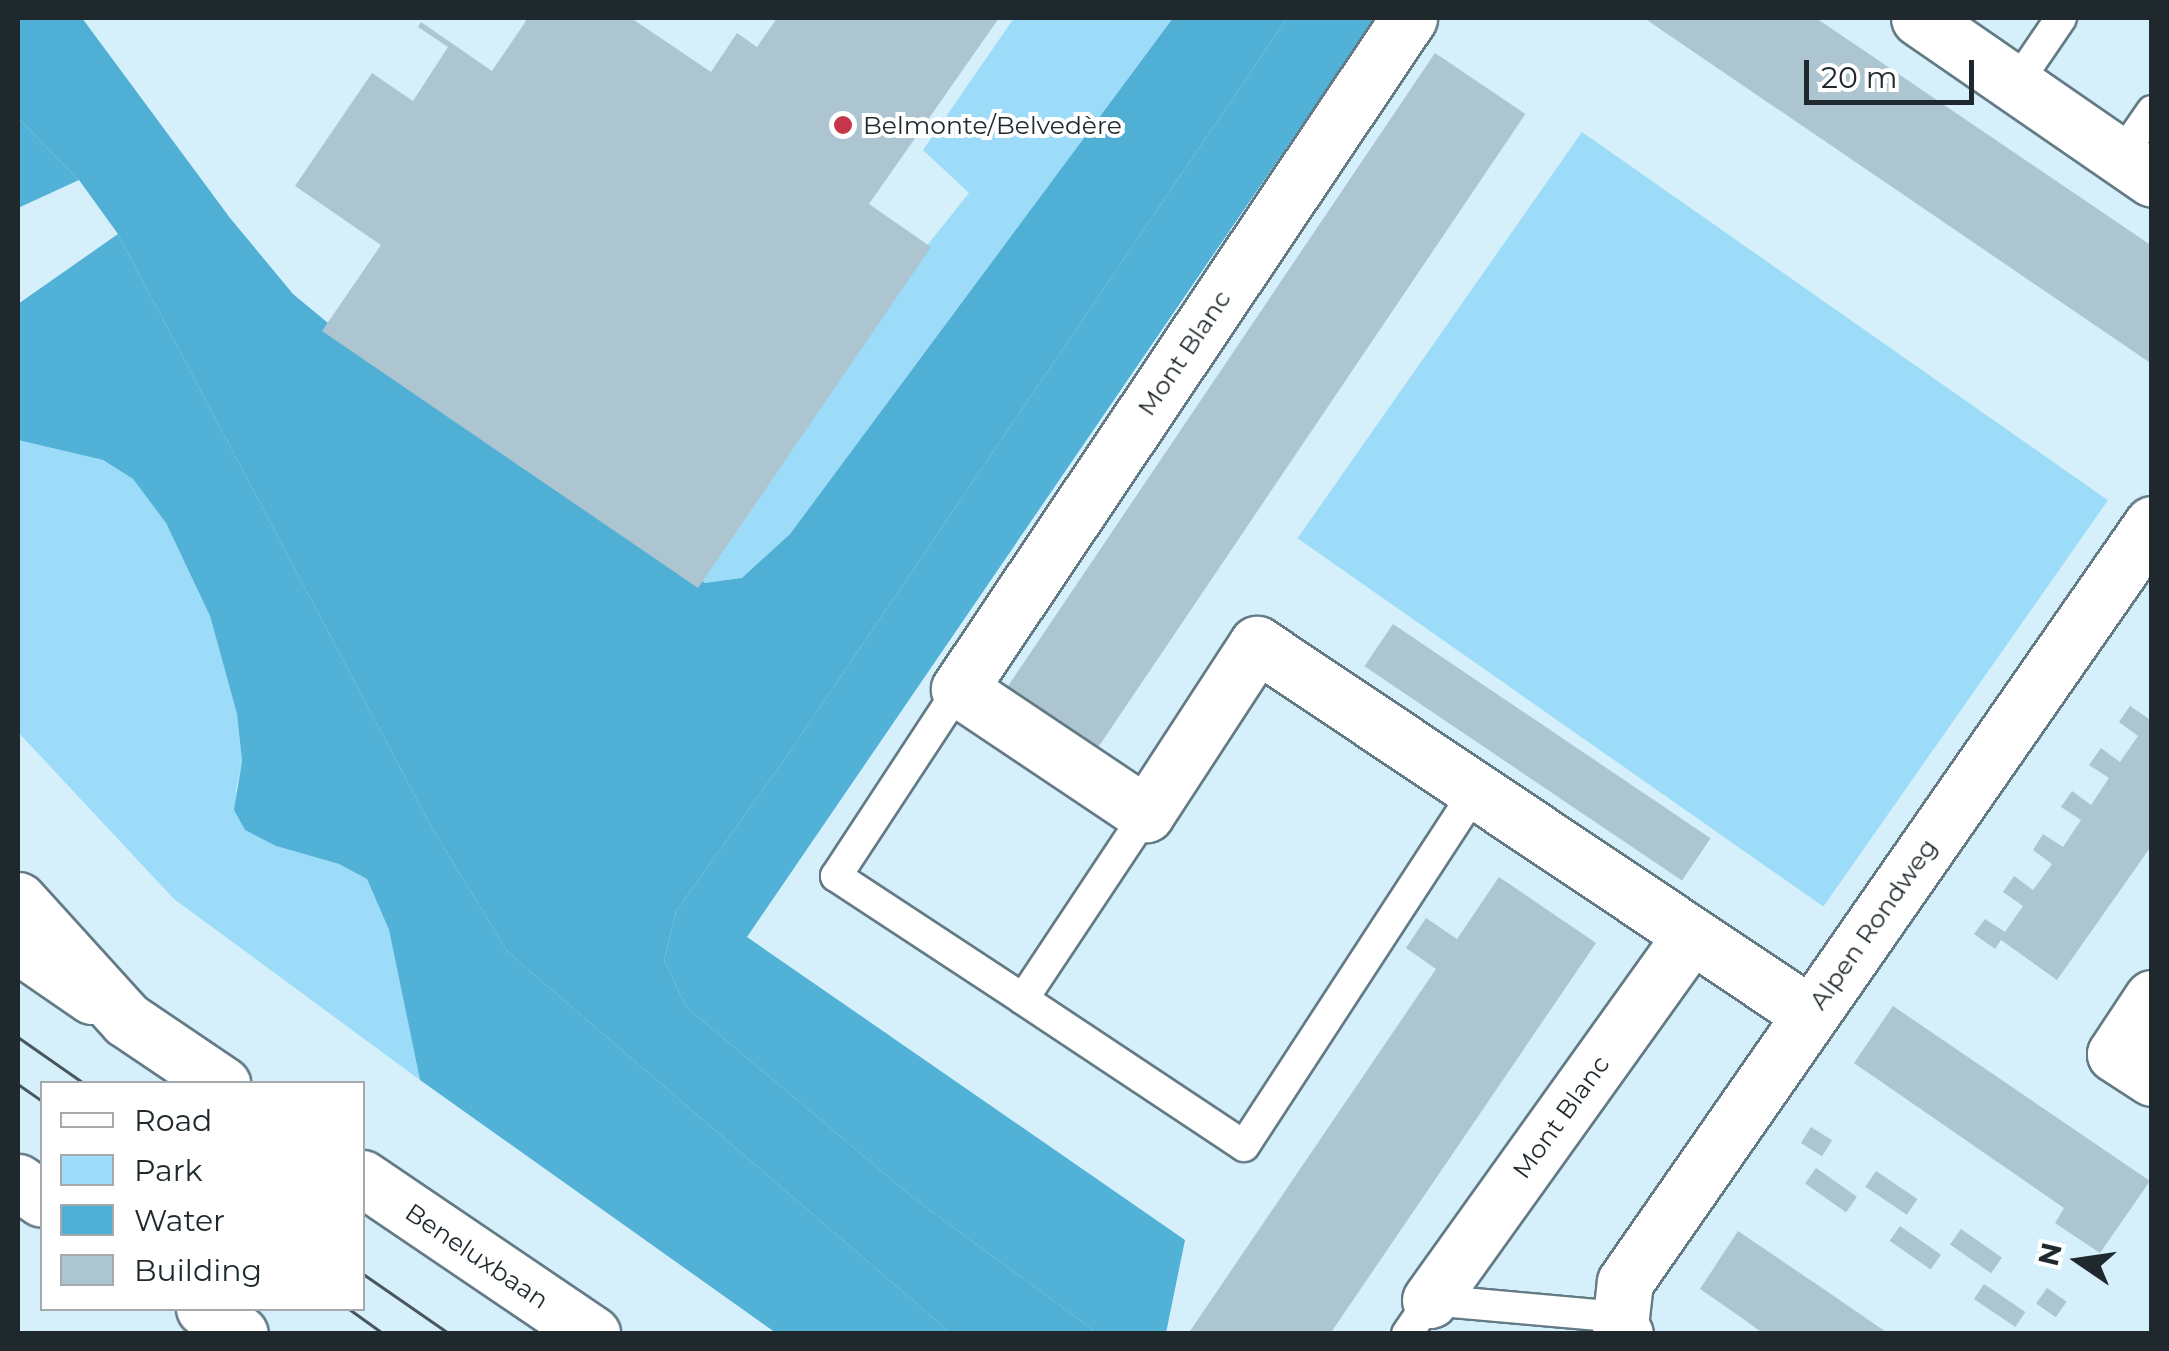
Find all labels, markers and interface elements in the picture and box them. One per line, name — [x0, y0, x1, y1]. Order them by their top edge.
scale bar — [1809, 40, 1979, 102]
text: 20 m — [1821, 59, 1898, 96]
place label: Belmonte/Belvedère — [863, 110, 1122, 140]
marker: Belmonte/Belvedère — [832, 114, 854, 136]
street label: Mont Blanc — [1131, 285, 1237, 421]
street label: Alpen Rondweg — [1803, 833, 1943, 1015]
street label: Mont Blanc — [1506, 1050, 1616, 1184]
legend — [40, 1081, 365, 1311]
text: Road — [134, 1102, 212, 1139]
text: Park — [134, 1152, 203, 1189]
street label: Beneluxbaan — [400, 1197, 554, 1315]
text: Water — [134, 1202, 225, 1239]
north arrow — [2029, 1211, 2129, 1311]
text: N — [2031, 1239, 2069, 1269]
text: Building — [134, 1252, 262, 1289]

